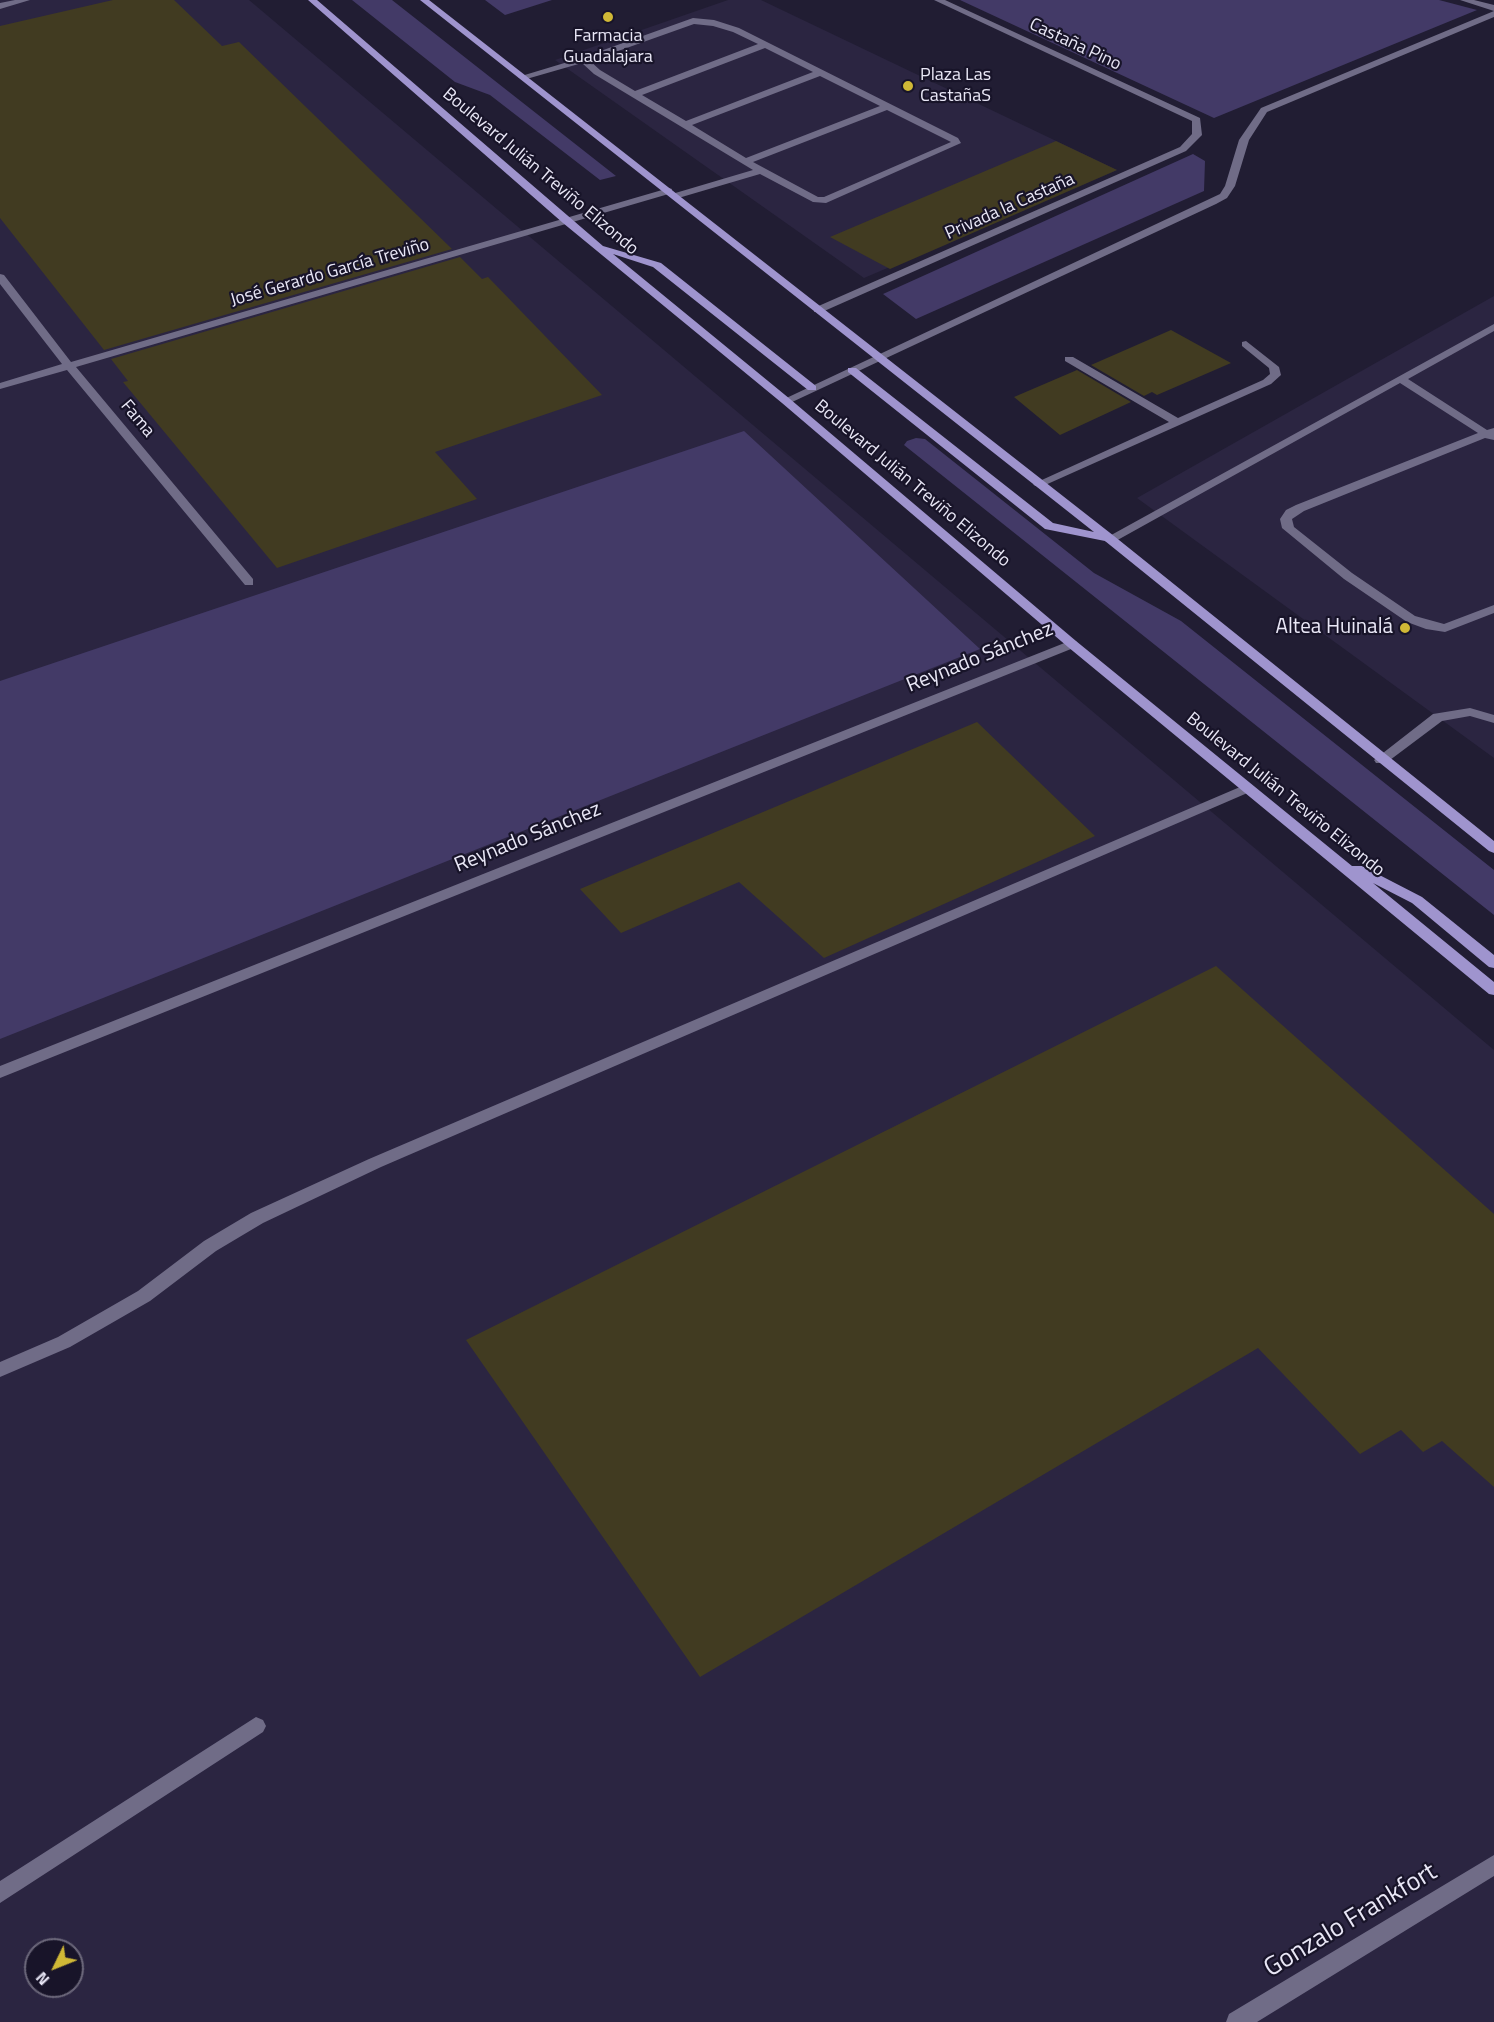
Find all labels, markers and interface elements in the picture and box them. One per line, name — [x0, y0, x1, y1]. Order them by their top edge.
marker: Farmacia Guadalajara — [601, 10, 615, 24]
street label: Castaña Pino — [1026, 14, 1124, 76]
place label: Farmacia Guadalajara — [563, 26, 653, 68]
place label: Plaza Las CastañaS — [920, 65, 991, 107]
marker: Plaza Las CastañaS — [901, 79, 915, 93]
street label: Boulevard Julián Treviño Elizondo — [438, 84, 642, 260]
street label: Privada la Castaña — [942, 169, 1078, 245]
street label: José Gerardo García Treviño — [228, 234, 432, 312]
street label: Fama — [115, 396, 159, 442]
street label: Boulevard Julián Treviño Elizondo — [810, 396, 1014, 572]
place label: Altea Huinalá — [1275, 615, 1393, 641]
street label: Reynado Sánchez — [903, 617, 1057, 699]
marker: Altea Huinalá — [1398, 621, 1412, 635]
street label: Boulevard Julián Treviño Elizondo — [1182, 708, 1388, 882]
street label: Reynado Sánchez — [451, 797, 605, 879]
street label: Gonzalo Frankfort — [1259, 1857, 1443, 1985]
north arrow — [24, 1938, 84, 1998]
text: N — [30, 1967, 55, 1991]

